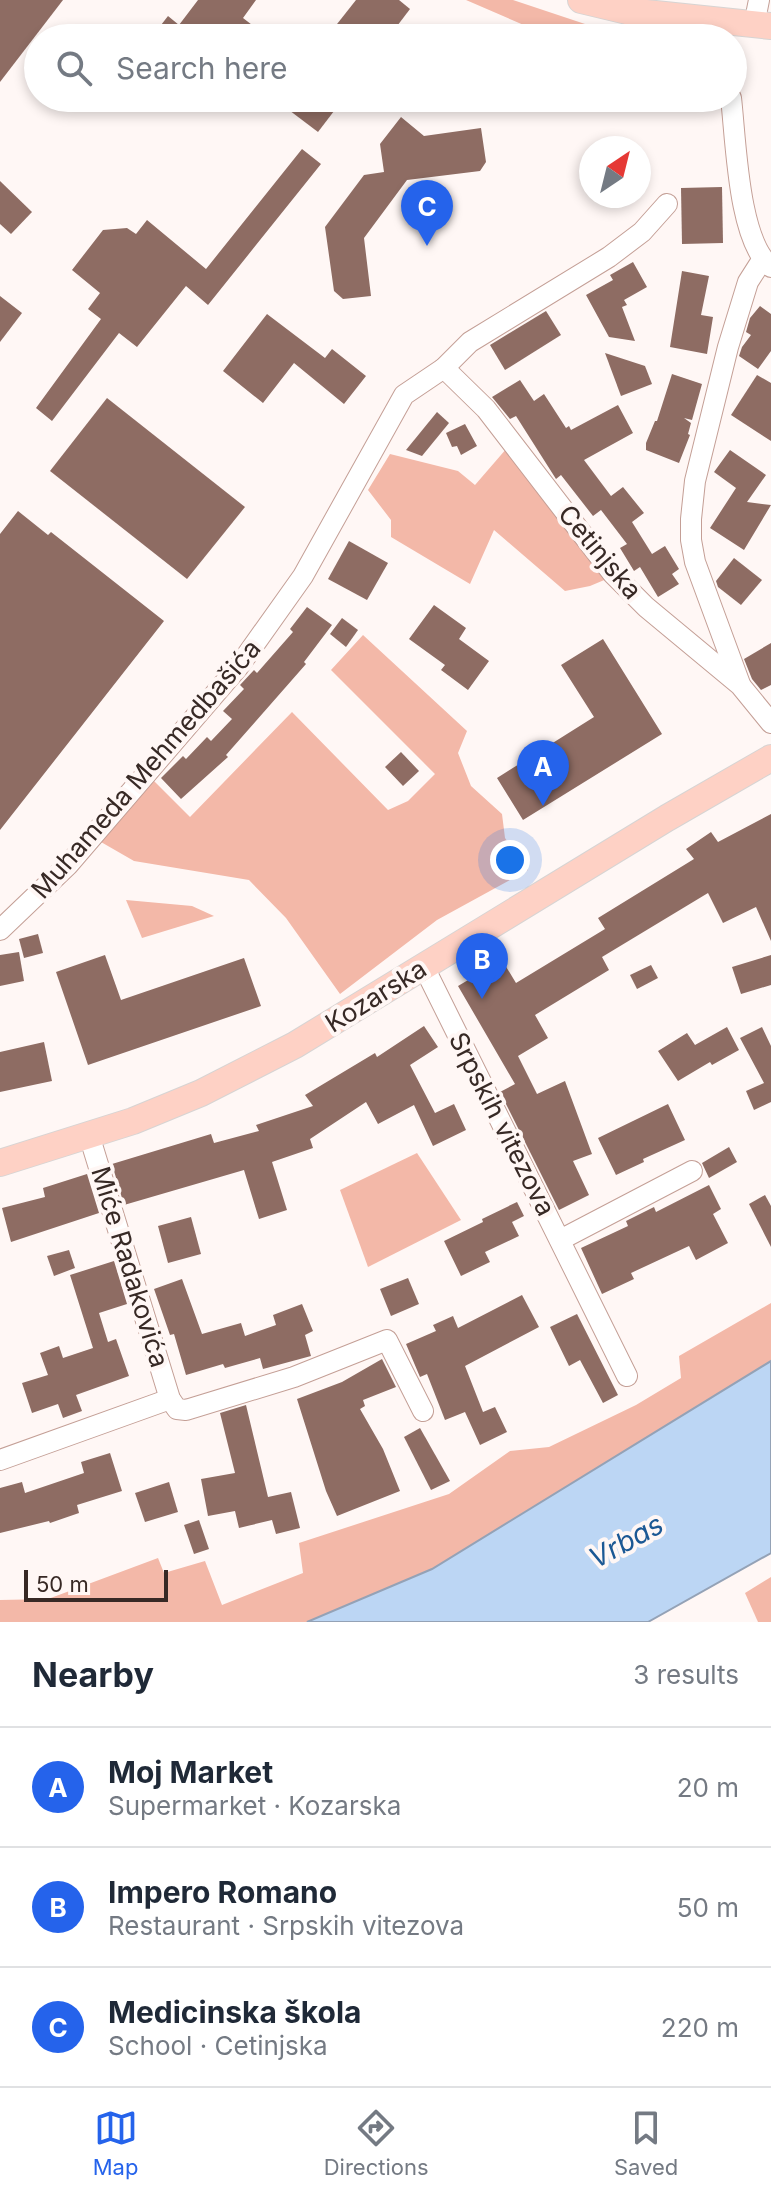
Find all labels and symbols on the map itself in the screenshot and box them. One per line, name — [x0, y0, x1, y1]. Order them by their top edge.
north arrow — [579, 136, 651, 208]
pin: C — [401, 180, 453, 246]
street label: Cetinjska — [552, 498, 649, 605]
street label: Muhameda Mehmedbašića — [25, 633, 267, 904]
pin: A — [517, 740, 569, 806]
your location — [490, 840, 530, 880]
pin: B — [456, 933, 508, 999]
street label: Kozarska — [320, 952, 432, 1039]
street label: Srpskih vitezova — [443, 1027, 562, 1221]
street label: Miće Radakovića — [85, 1163, 176, 1371]
water label: Vrbas — [583, 1507, 669, 1575]
scale bar — [24, 1566, 168, 1602]

